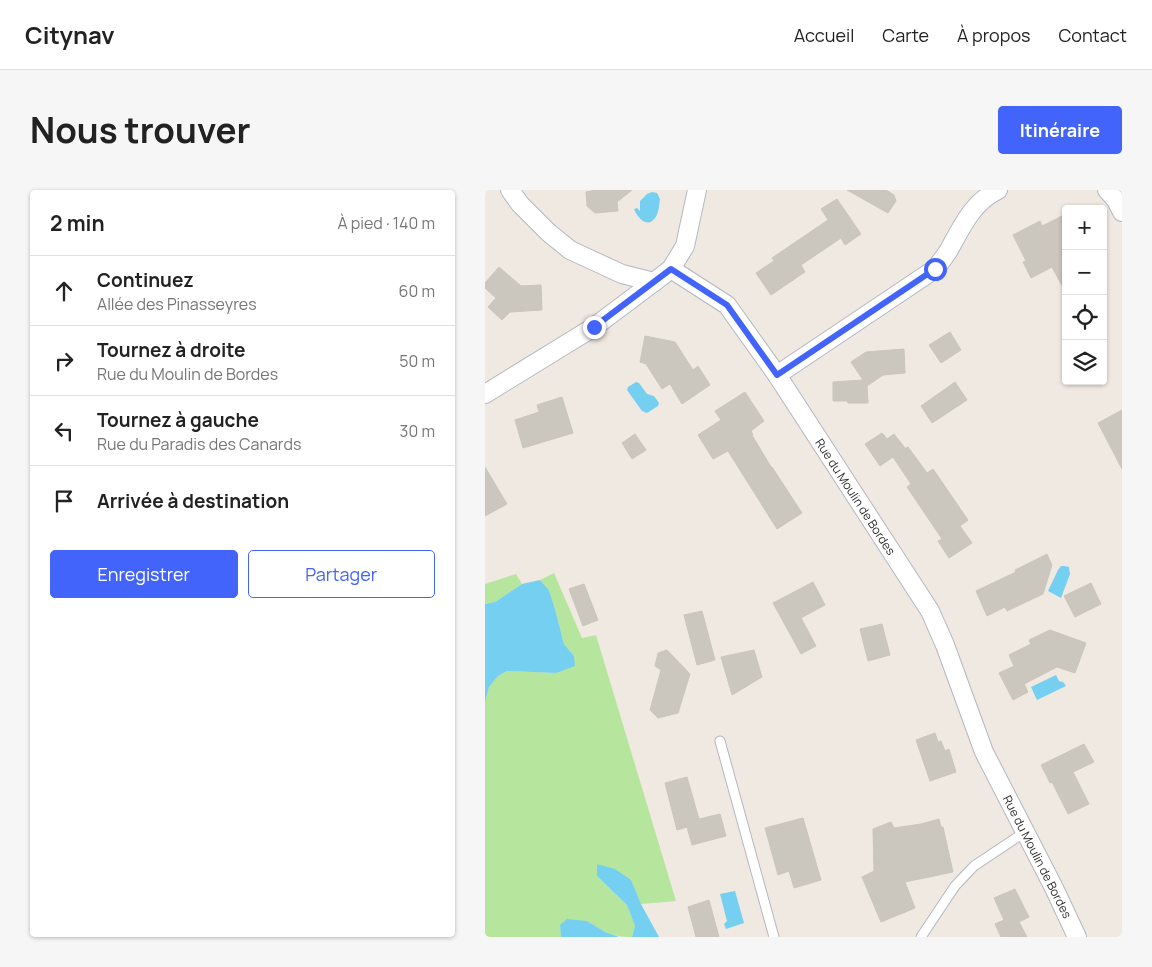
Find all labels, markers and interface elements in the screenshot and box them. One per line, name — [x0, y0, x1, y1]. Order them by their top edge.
text: Citynav — [25, 18, 115, 51]
text: Accueil — [794, 23, 854, 47]
text: Carte — [882, 23, 929, 47]
text: À propos — [957, 23, 1030, 47]
text: Contact — [1058, 23, 1127, 47]
text: Nous trouver — [30, 106, 251, 154]
button: Itinéraire — [998, 106, 1122, 154]
map controls — [1062, 205, 1107, 385]
button: + — [1062, 205, 1107, 250]
text: 2 min — [50, 209, 105, 237]
text: À pied · 140 m — [337, 212, 435, 234]
button: − — [1062, 250, 1107, 295]
route start — [924, 258, 947, 281]
text: Continuez — [97, 267, 194, 293]
icon: ahead — [50, 277, 78, 305]
text: 60 m — [399, 280, 435, 302]
text: Allée des Pinasseyres — [97, 293, 257, 315]
button: locate — [1062, 295, 1107, 340]
route end — [583, 316, 606, 339]
text: Tournez à droite — [97, 337, 245, 363]
button: layers — [1062, 340, 1107, 385]
icon: right — [50, 347, 78, 375]
text: 50 m — [399, 350, 435, 372]
text: Rue du Moulin de Bordes — [97, 363, 278, 385]
text: Tournez à gauche — [97, 407, 259, 433]
icon: left — [50, 417, 78, 445]
text: 30 m — [400, 420, 435, 442]
text: Rue du Paradis des Canards — [97, 433, 301, 455]
street label: Rue du Moulin de Bordes — [811, 435, 900, 558]
icon: arrive — [50, 487, 78, 515]
text: Arrivée à destination — [97, 488, 289, 514]
button: Enregistrer — [50, 550, 238, 598]
button: Partager — [248, 550, 435, 598]
street label: Rue du Moulin de Bordes — [999, 792, 1076, 921]

